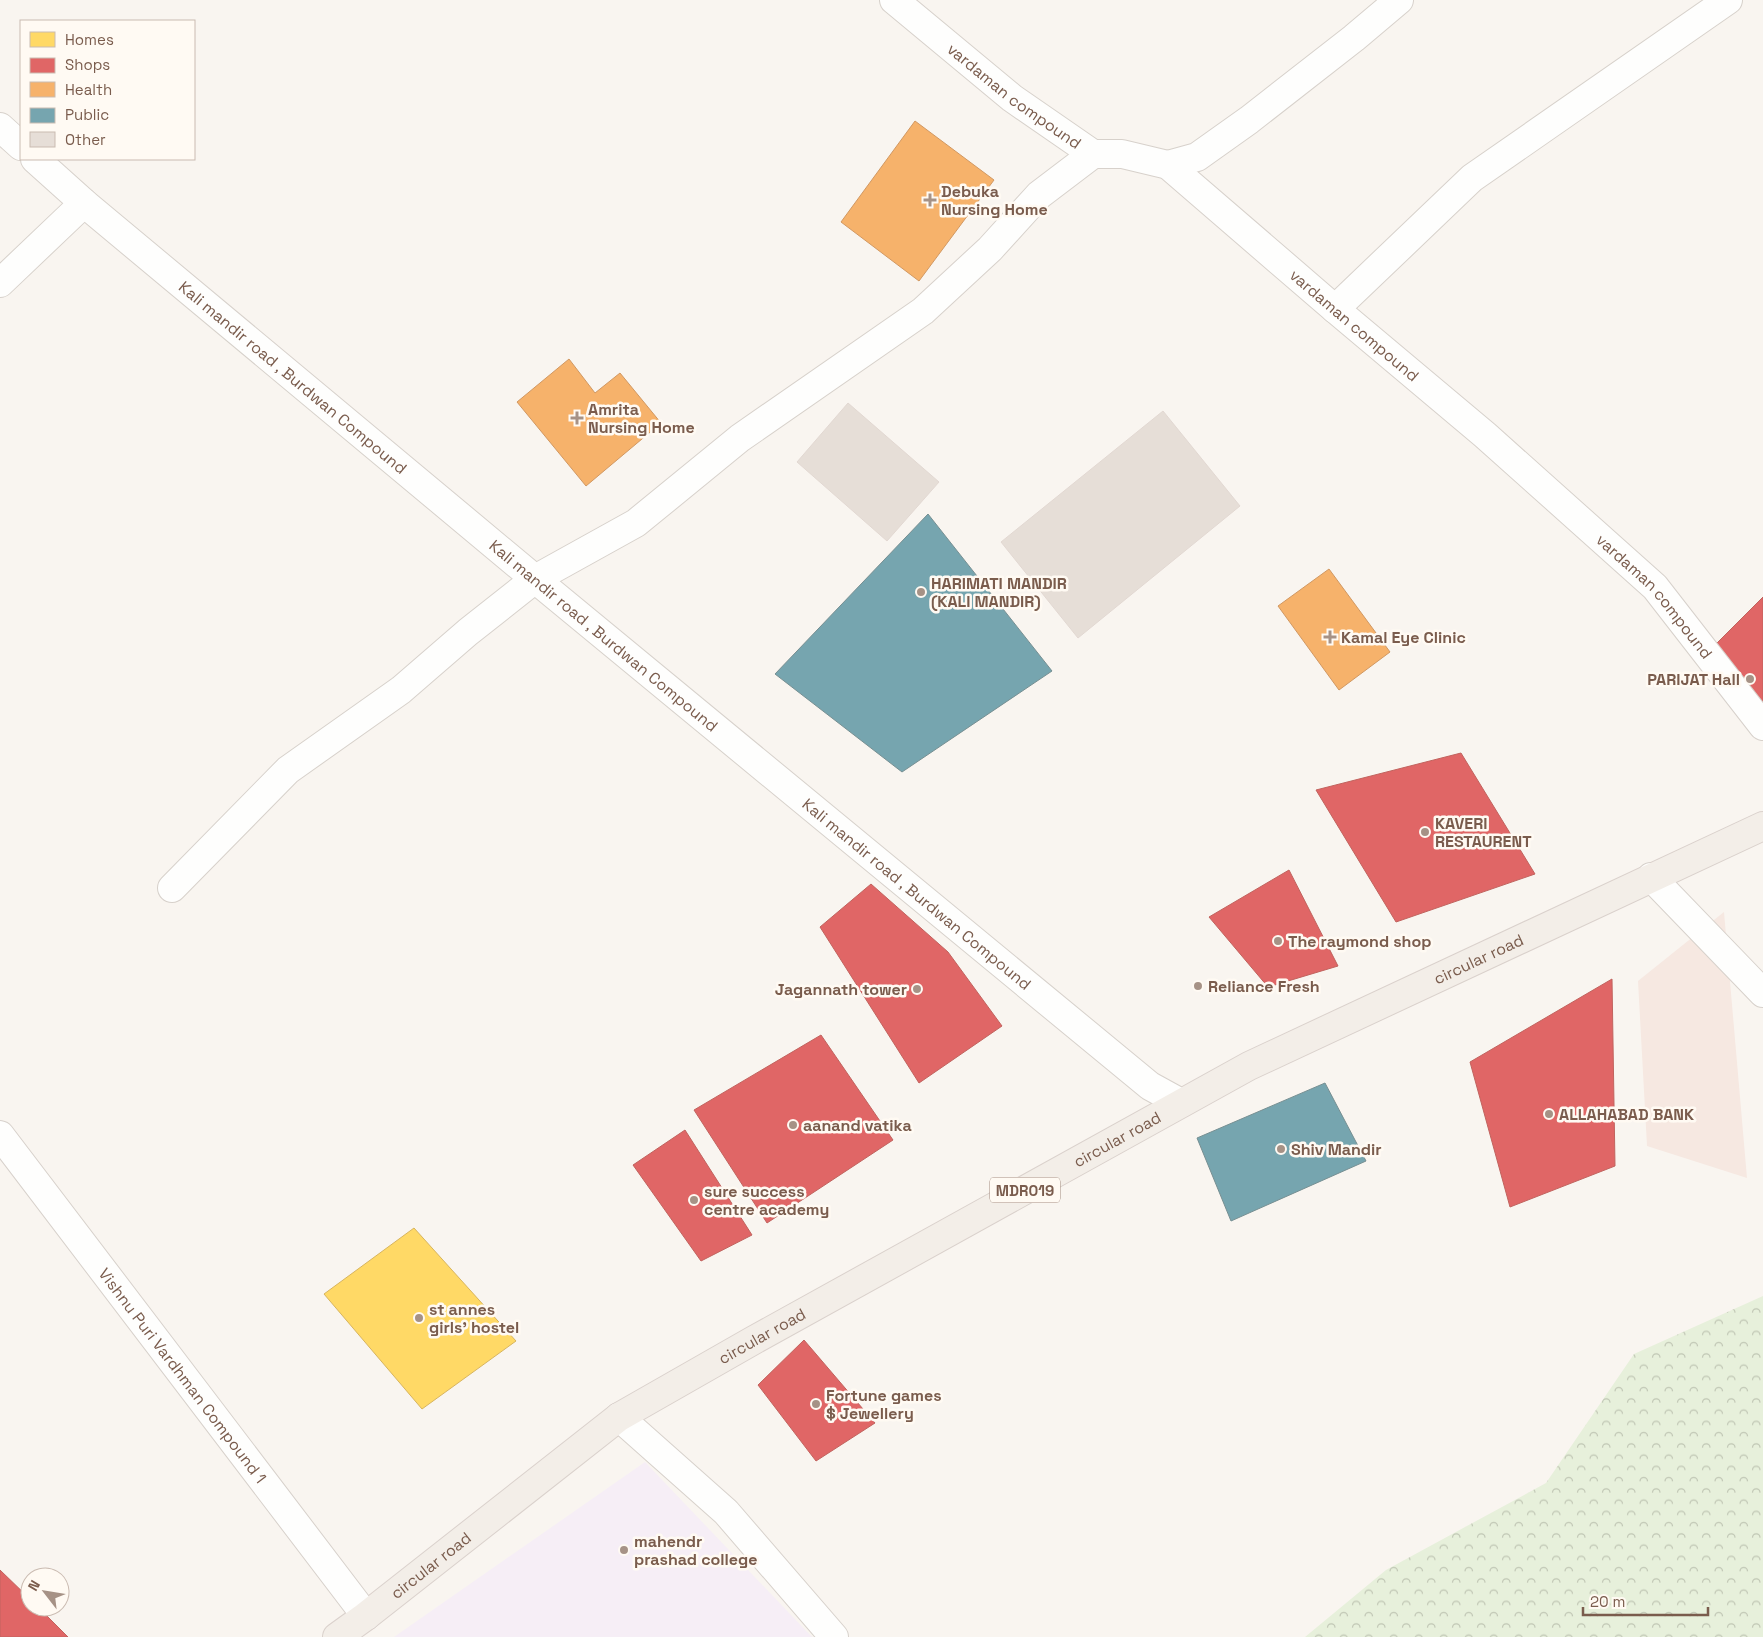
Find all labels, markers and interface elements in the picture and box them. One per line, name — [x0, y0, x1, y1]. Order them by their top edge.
legend — [20, 20, 195, 160]
text: Homes — [65, 30, 114, 49]
street label: vardaman compound — [943, 38, 1086, 153]
text: Shops — [65, 55, 110, 74]
text: Health — [65, 80, 112, 99]
text: Public — [65, 105, 109, 124]
text: Other — [65, 130, 106, 149]
place label: Debuka Nursing Home — [941, 181, 1048, 220]
marker: Debuka Nursing Home — [923, 193, 937, 207]
street label: vardaman compound — [1286, 264, 1424, 386]
street label: Kali mandir road , Burdwan Compound — [175, 276, 411, 478]
place label: Amrita Nursing Home — [588, 399, 695, 438]
marker: Amrita Nursing Home — [570, 411, 584, 425]
street label: vardaman compound — [1592, 529, 1717, 663]
street label: Kali mandir road , Burdwan Compound — [485, 535, 722, 736]
place label: HARIMATI MANDIR (KALI MANDIR) — [931, 573, 1067, 612]
marker: HARIMATI MANDIR (KALI MANDIR) — [915, 586, 927, 598]
place label: Kamal Eye Clinic — [1341, 627, 1466, 648]
marker: Kamal Eye Clinic — [1323, 630, 1337, 644]
place label: PARIJAT Hall — [1647, 669, 1740, 690]
marker: PARIJAT Hall — [1744, 673, 1756, 685]
street label: Kali mandir road , Burdwan Compound — [798, 793, 1036, 994]
place label: KAVERI RESTAURENT — [1435, 813, 1532, 852]
marker: KAVERI RESTAURENT — [1419, 826, 1431, 838]
street label: circular road — [1430, 929, 1527, 989]
place label: The raymond shop — [1288, 931, 1431, 952]
marker: The raymond shop — [1272, 935, 1284, 947]
place label: Reliance Fresh — [1208, 976, 1320, 997]
place label: Jagannath tower — [775, 979, 907, 1000]
marker: Reliance Fresh — [1192, 980, 1204, 992]
marker: Jagannath tower — [911, 983, 923, 995]
place label: ALLAHABAD BANK — [1559, 1104, 1694, 1125]
street label: circular road — [1070, 1106, 1164, 1172]
marker: ALLAHABAD BANK — [1543, 1108, 1555, 1120]
place label: aanand vatika — [803, 1115, 912, 1136]
marker: aanand vatika — [787, 1119, 799, 1131]
place label: Shiv Mandir — [1291, 1139, 1382, 1160]
marker: Shiv Mandir — [1275, 1143, 1287, 1155]
road number: MDR019 — [990, 1178, 1060, 1202]
place label: sure success centre academy — [704, 1181, 829, 1220]
marker: sure success centre academy — [688, 1194, 700, 1206]
street label: Vishnu Puri Vardhman Compound 1 — [94, 1263, 272, 1487]
place label: st annes girls' hostel — [429, 1299, 519, 1338]
street label: circular road — [714, 1303, 809, 1369]
marker: st annes girls' hostel — [413, 1312, 425, 1324]
place label: Fortune games $ Jewellery — [826, 1385, 942, 1424]
marker: Fortune games $ Jewellery — [810, 1398, 822, 1410]
street label: circular road — [386, 1527, 475, 1603]
place label: mahendr prashad college — [634, 1531, 758, 1570]
marker: mahendr prashad college — [618, 1544, 630, 1556]
north arrow — [20, 1567, 70, 1617]
text: N — [24, 1577, 44, 1594]
scale bar — [1583, 1584, 1708, 1616]
text: 20 m — [1590, 1592, 1625, 1611]

